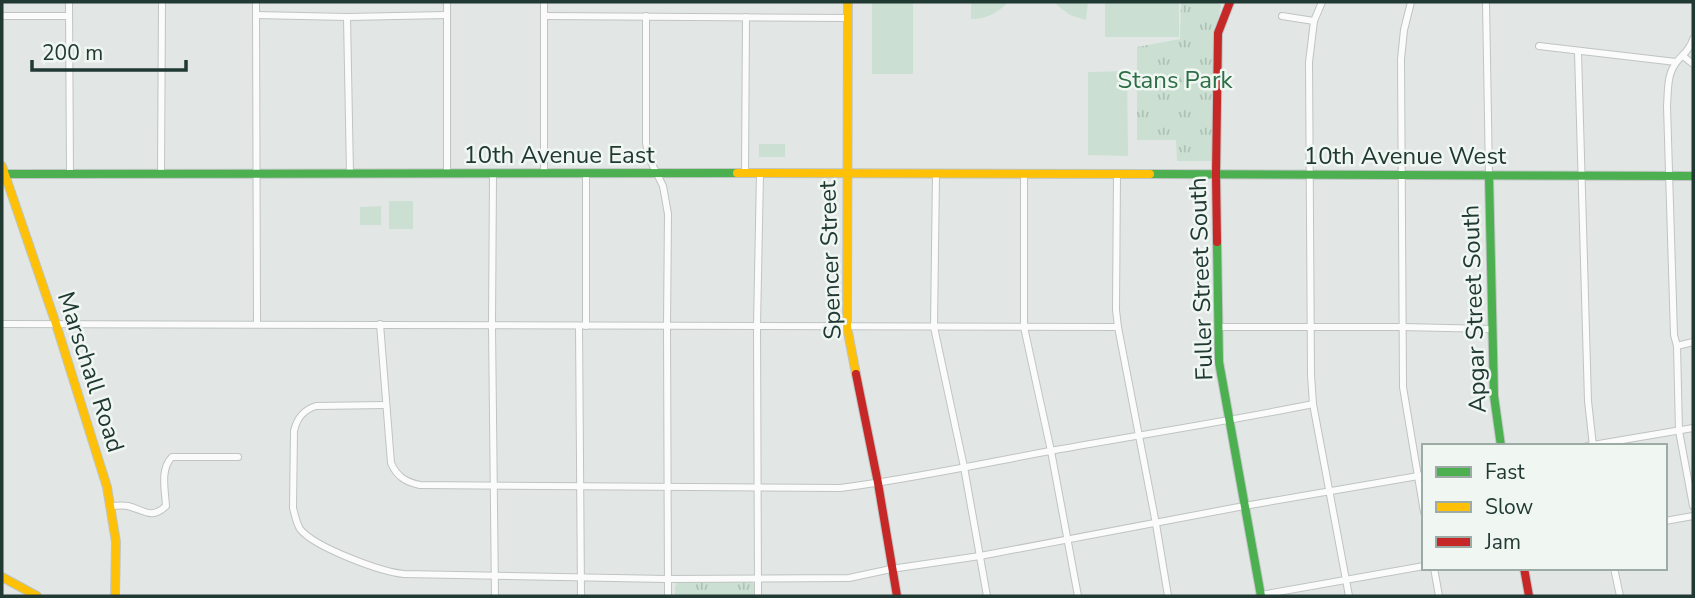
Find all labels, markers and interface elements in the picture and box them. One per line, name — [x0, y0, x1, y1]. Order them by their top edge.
scale bar — [32, 28, 186, 72]
text: 200 m — [42, 39, 103, 67]
park label: Stans Park — [1117, 64, 1234, 96]
street label: 10th Avenue East — [463, 139, 655, 171]
street label: 10th Avenue West — [1304, 140, 1507, 172]
street label: Fuller Street South — [1181, 177, 1221, 381]
street label: Spencer Street — [811, 179, 849, 340]
street label: Apgar Street South — [1454, 204, 1494, 414]
street label: Marschall Road — [50, 288, 132, 456]
legend — [1422, 444, 1667, 570]
text: Fast — [1485, 458, 1525, 486]
text: Slow — [1485, 493, 1534, 521]
text: Jam — [1484, 528, 1521, 556]

